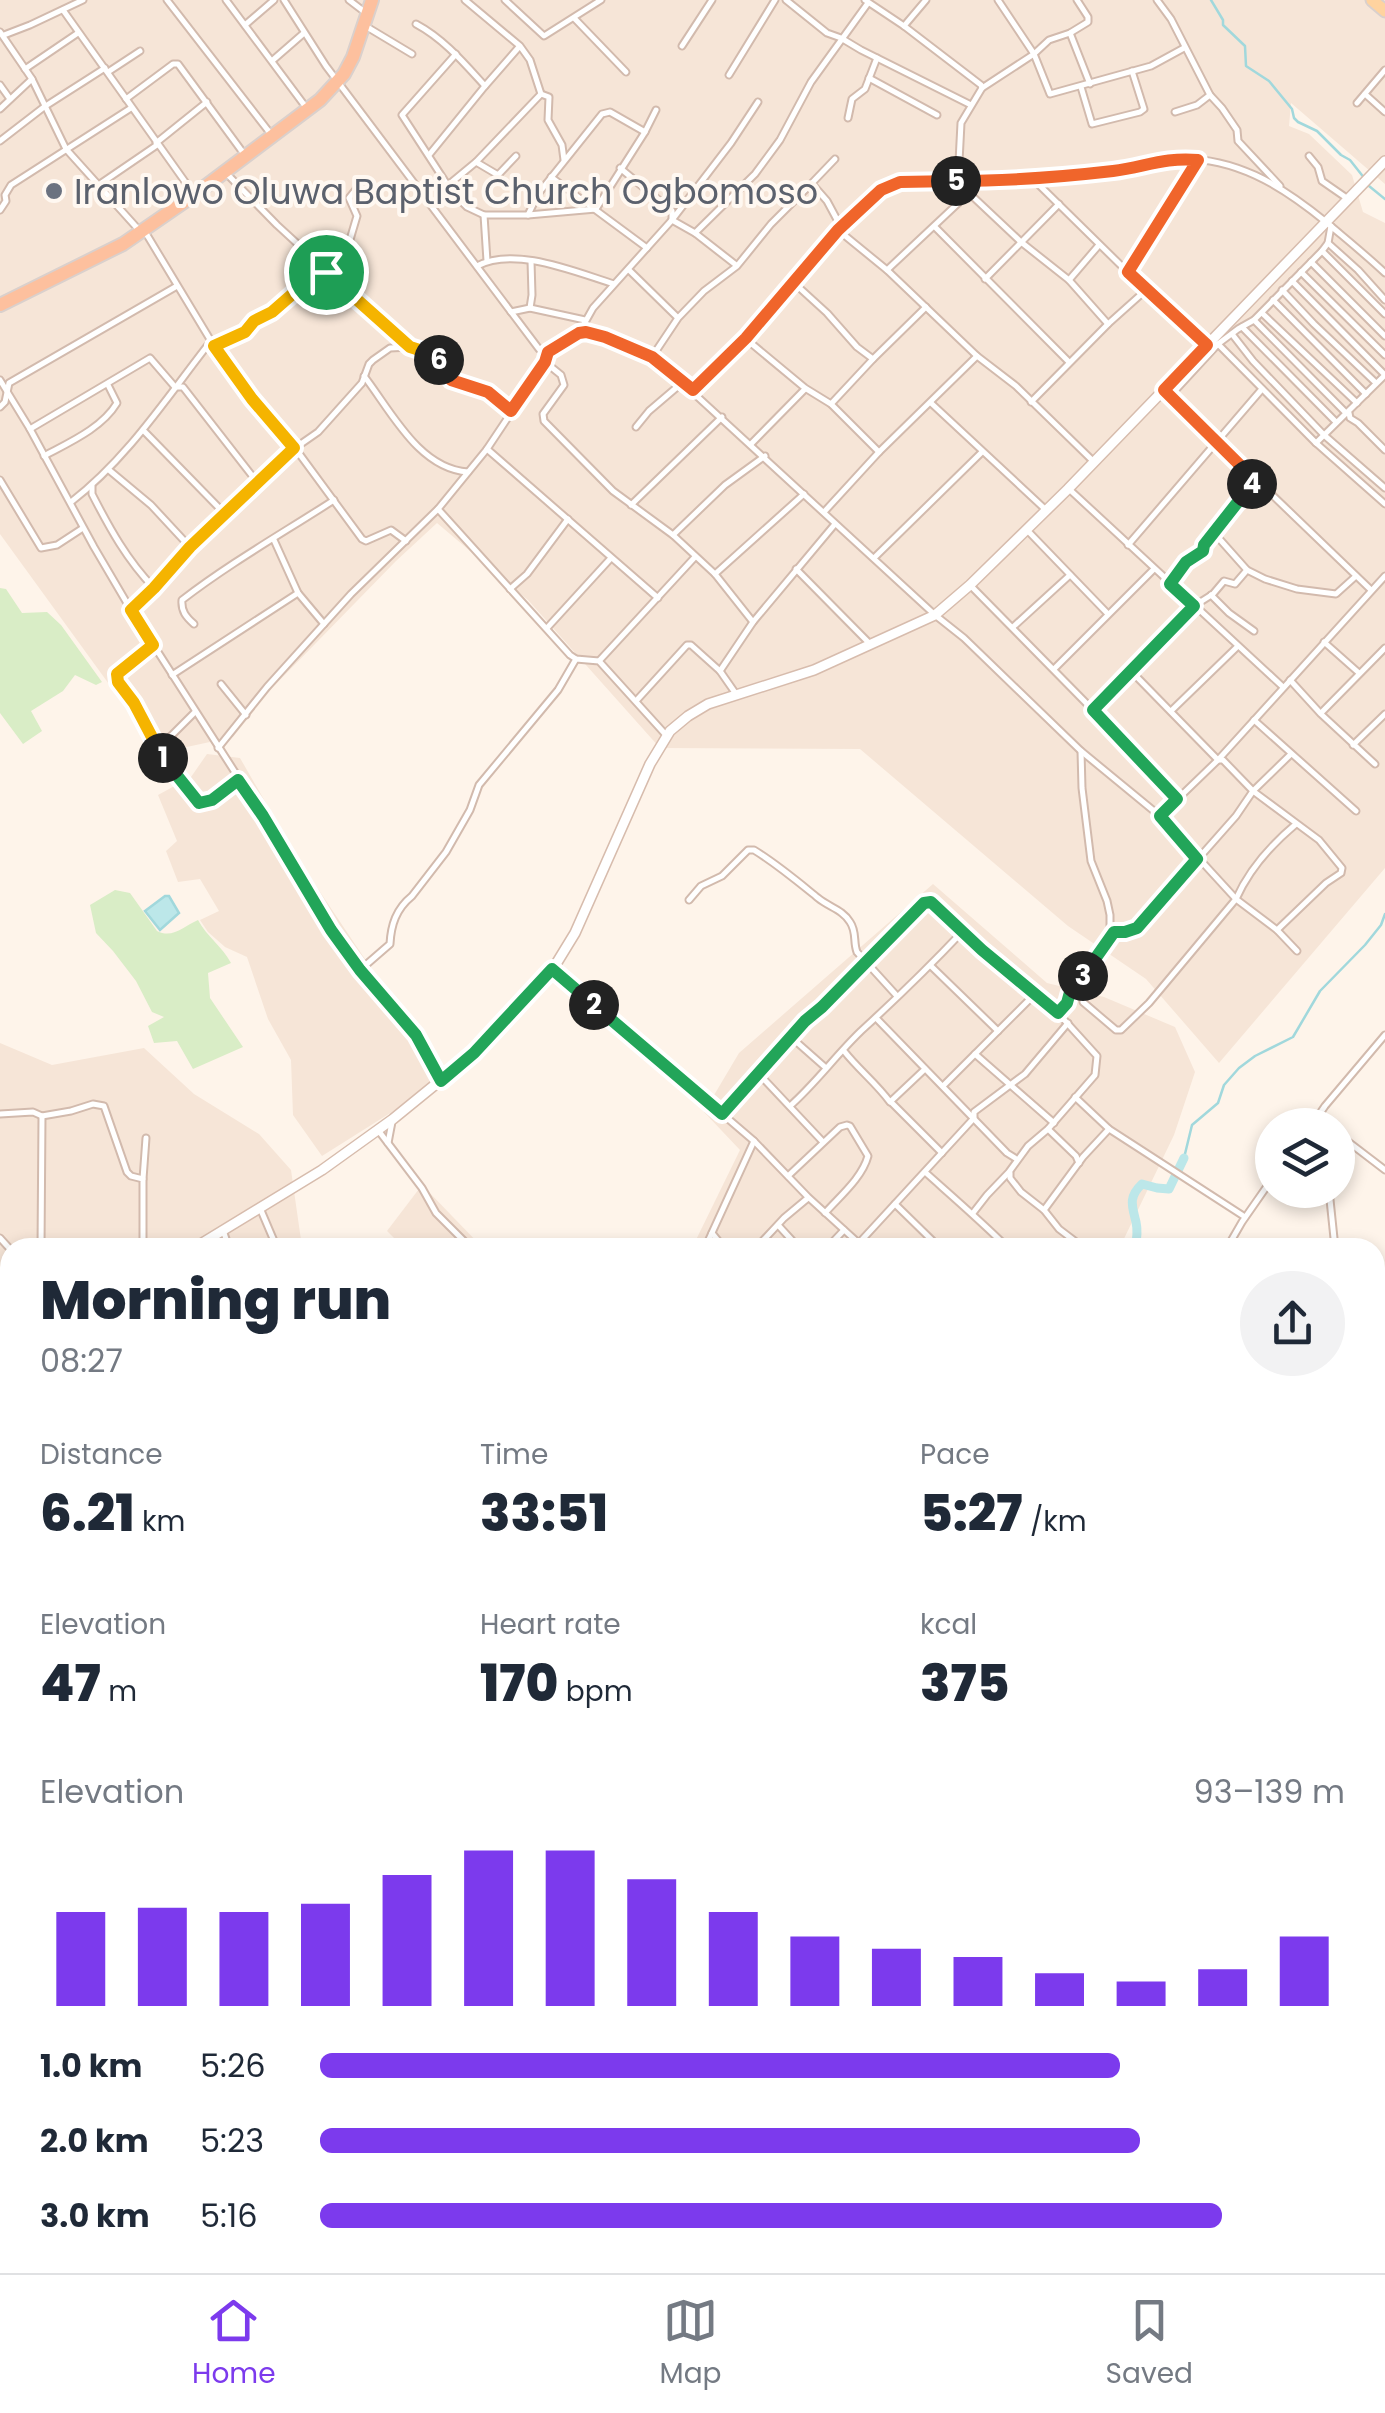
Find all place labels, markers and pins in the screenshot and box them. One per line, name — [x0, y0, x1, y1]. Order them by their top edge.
pin: 5 — [931, 156, 981, 206]
place label: Iranlowo Oluwa Baptist Church Ogbomoso — [74, 167, 818, 216]
marker: Iranlowo Oluwa Baptist Church Ogbomoso — [43, 180, 65, 202]
pin — [284, 230, 369, 315]
pin: 6 — [414, 335, 464, 385]
pin: 4 — [1227, 459, 1277, 509]
pin: 1 — [138, 733, 188, 783]
pin: 3 — [1058, 951, 1108, 1001]
pin: 2 — [569, 980, 619, 1030]

